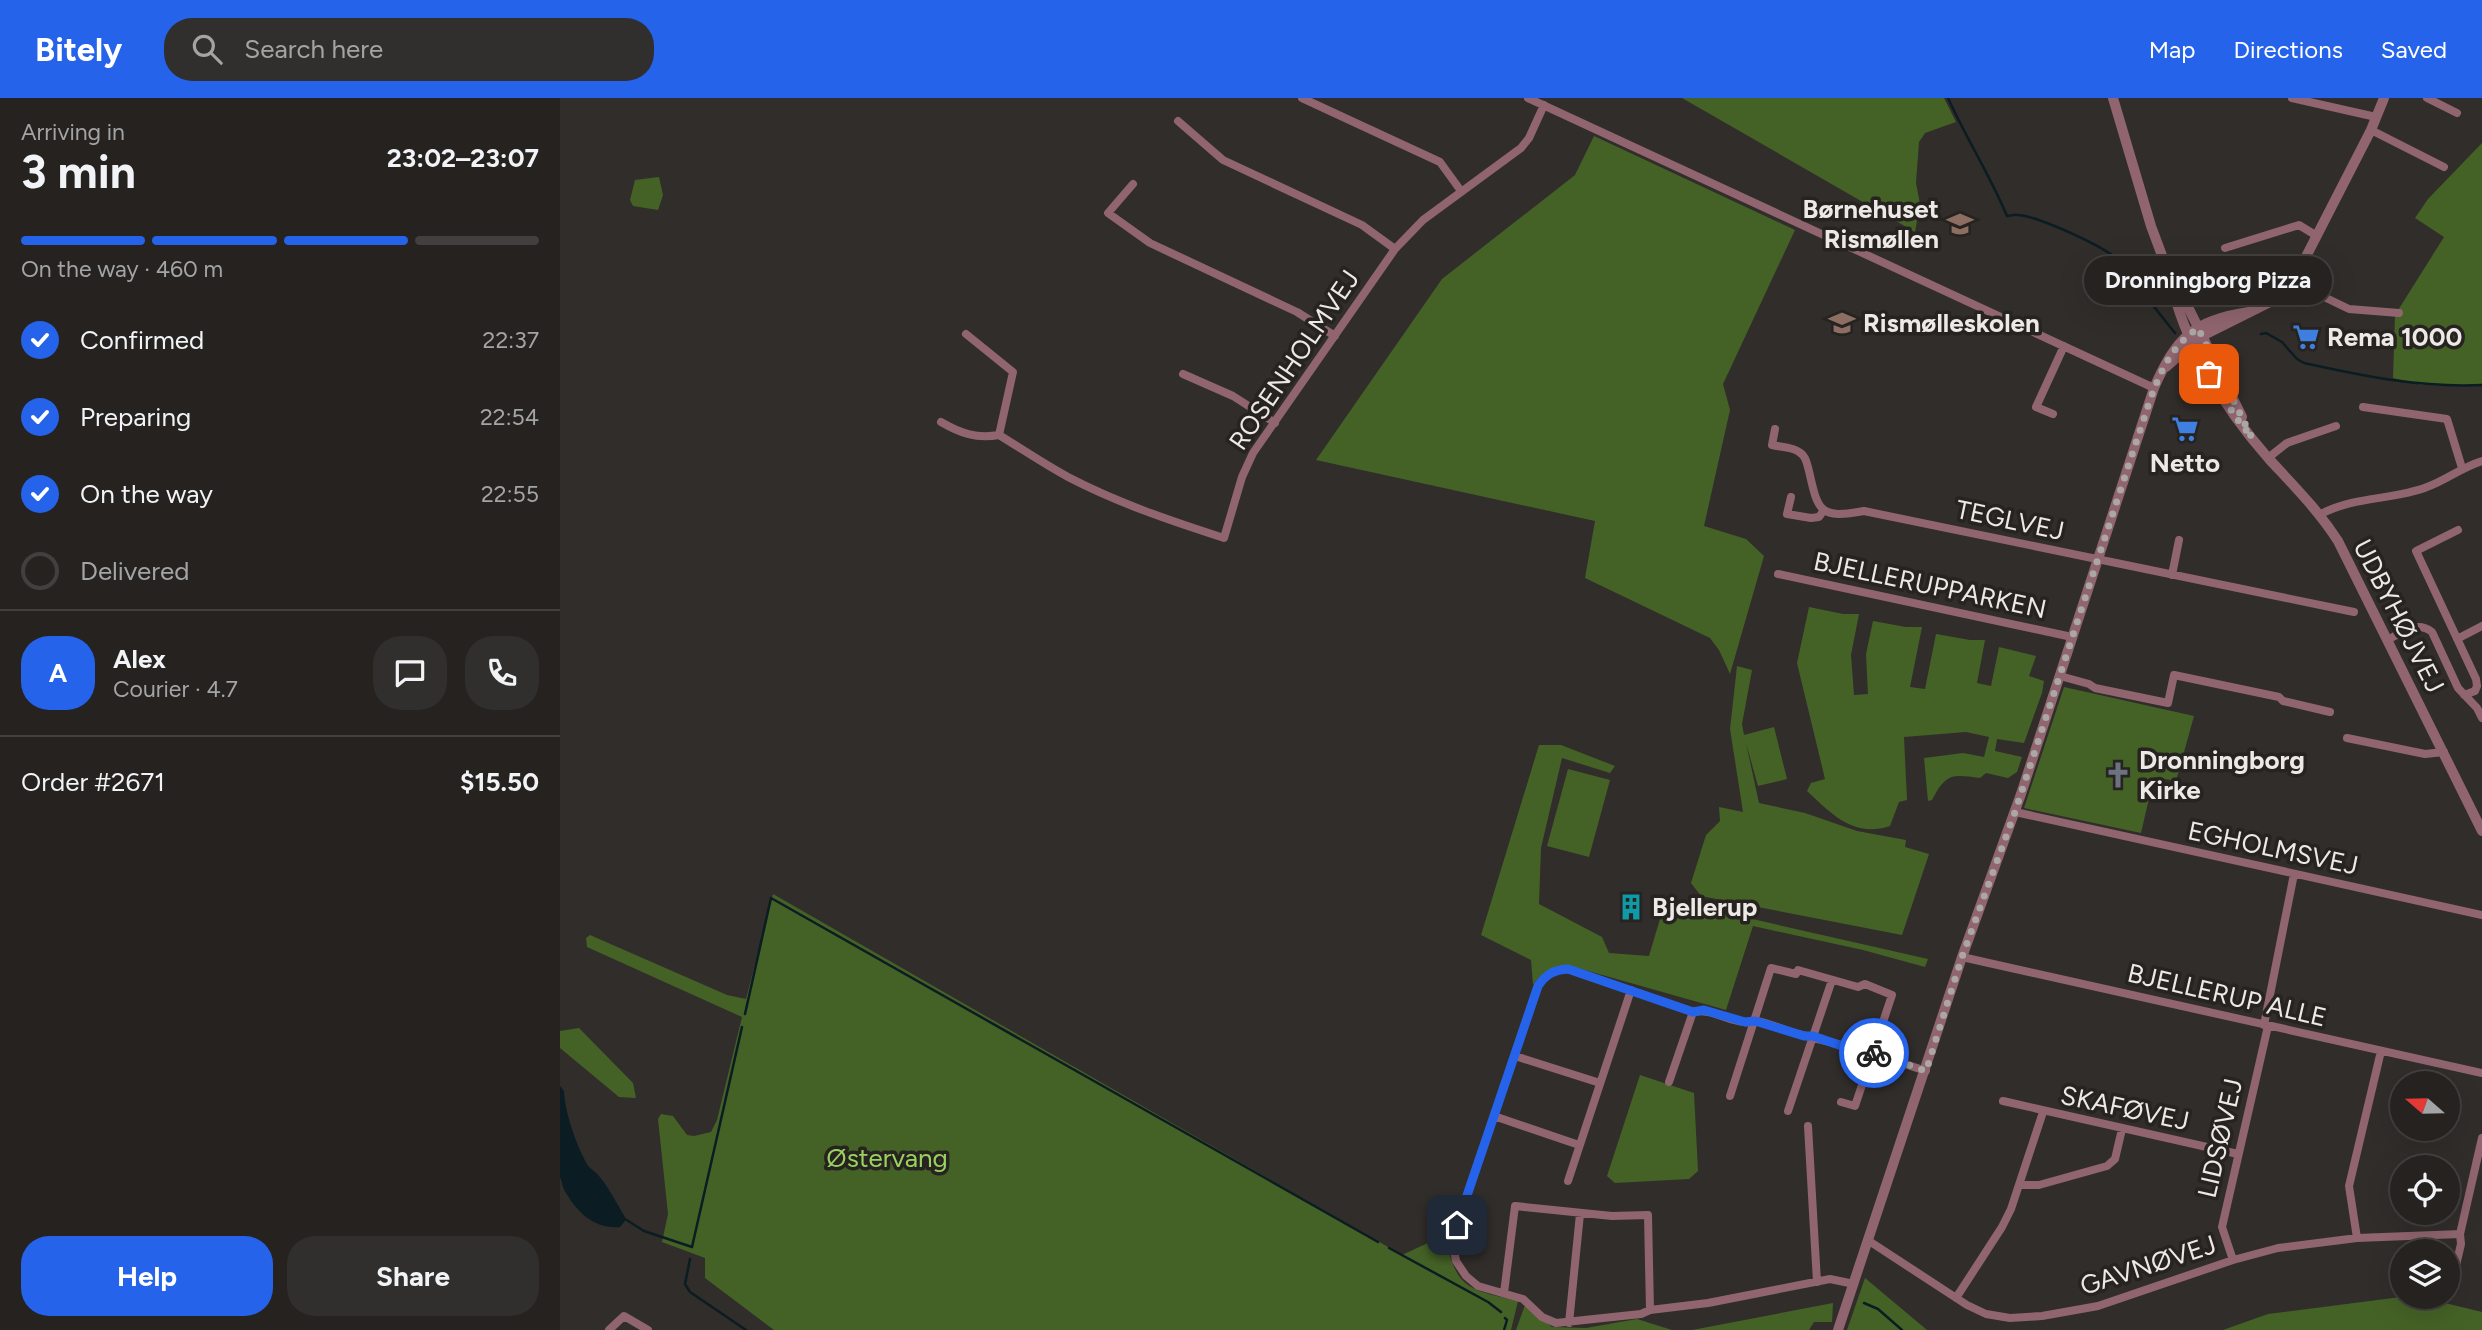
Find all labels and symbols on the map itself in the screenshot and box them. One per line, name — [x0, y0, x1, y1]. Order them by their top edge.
place label: Børnehuset Rismøllen — [1802, 193, 1939, 255]
school or university icon: Børnehuset Rismøllen — [1945, 209, 1975, 239]
callout: Dronningborg Pizza — [2085, 255, 2333, 304]
street label: ROSENHOLMVEJ — [1222, 264, 1366, 456]
place label: Rismølleskolen — [1863, 307, 2040, 339]
school or university icon: Rismølleskolen — [1827, 308, 1857, 338]
place label: Rema 1000 — [2327, 321, 2462, 353]
supermarket icon: Rema 1000 — [2291, 322, 2321, 352]
pin — [2179, 344, 2239, 404]
supermarket icon: Netto — [2170, 414, 2200, 444]
place label: Netto — [2150, 447, 2220, 479]
street label: TEGLVEJ — [1953, 493, 2067, 547]
street label: UDBYHØJVEJ — [2347, 534, 2451, 698]
street label: BJELLERUPPARKEN — [1811, 545, 2049, 625]
place label: Dronningborg Kirke — [2139, 744, 2305, 806]
church icon: Dronningborg Kirke — [2103, 760, 2133, 790]
street label: EGHOLMSVEJ — [2185, 814, 2361, 882]
place label: Bjellerup — [1652, 891, 1757, 923]
building icon: Bjellerup — [1616, 892, 1646, 922]
street label: BJELLERUP ALLE — [2124, 957, 2330, 1033]
courier — [1839, 1018, 1909, 1088]
north arrow — [2390, 1071, 2460, 1141]
street label: LIDSØVEJ — [2191, 1075, 2249, 1201]
street label: SKAFØVEJ — [2058, 1079, 2192, 1137]
park label: Østervang — [826, 1142, 948, 1174]
pin — [1427, 1195, 1487, 1255]
street label: GAVNØVEJ — [2076, 1228, 2220, 1302]

